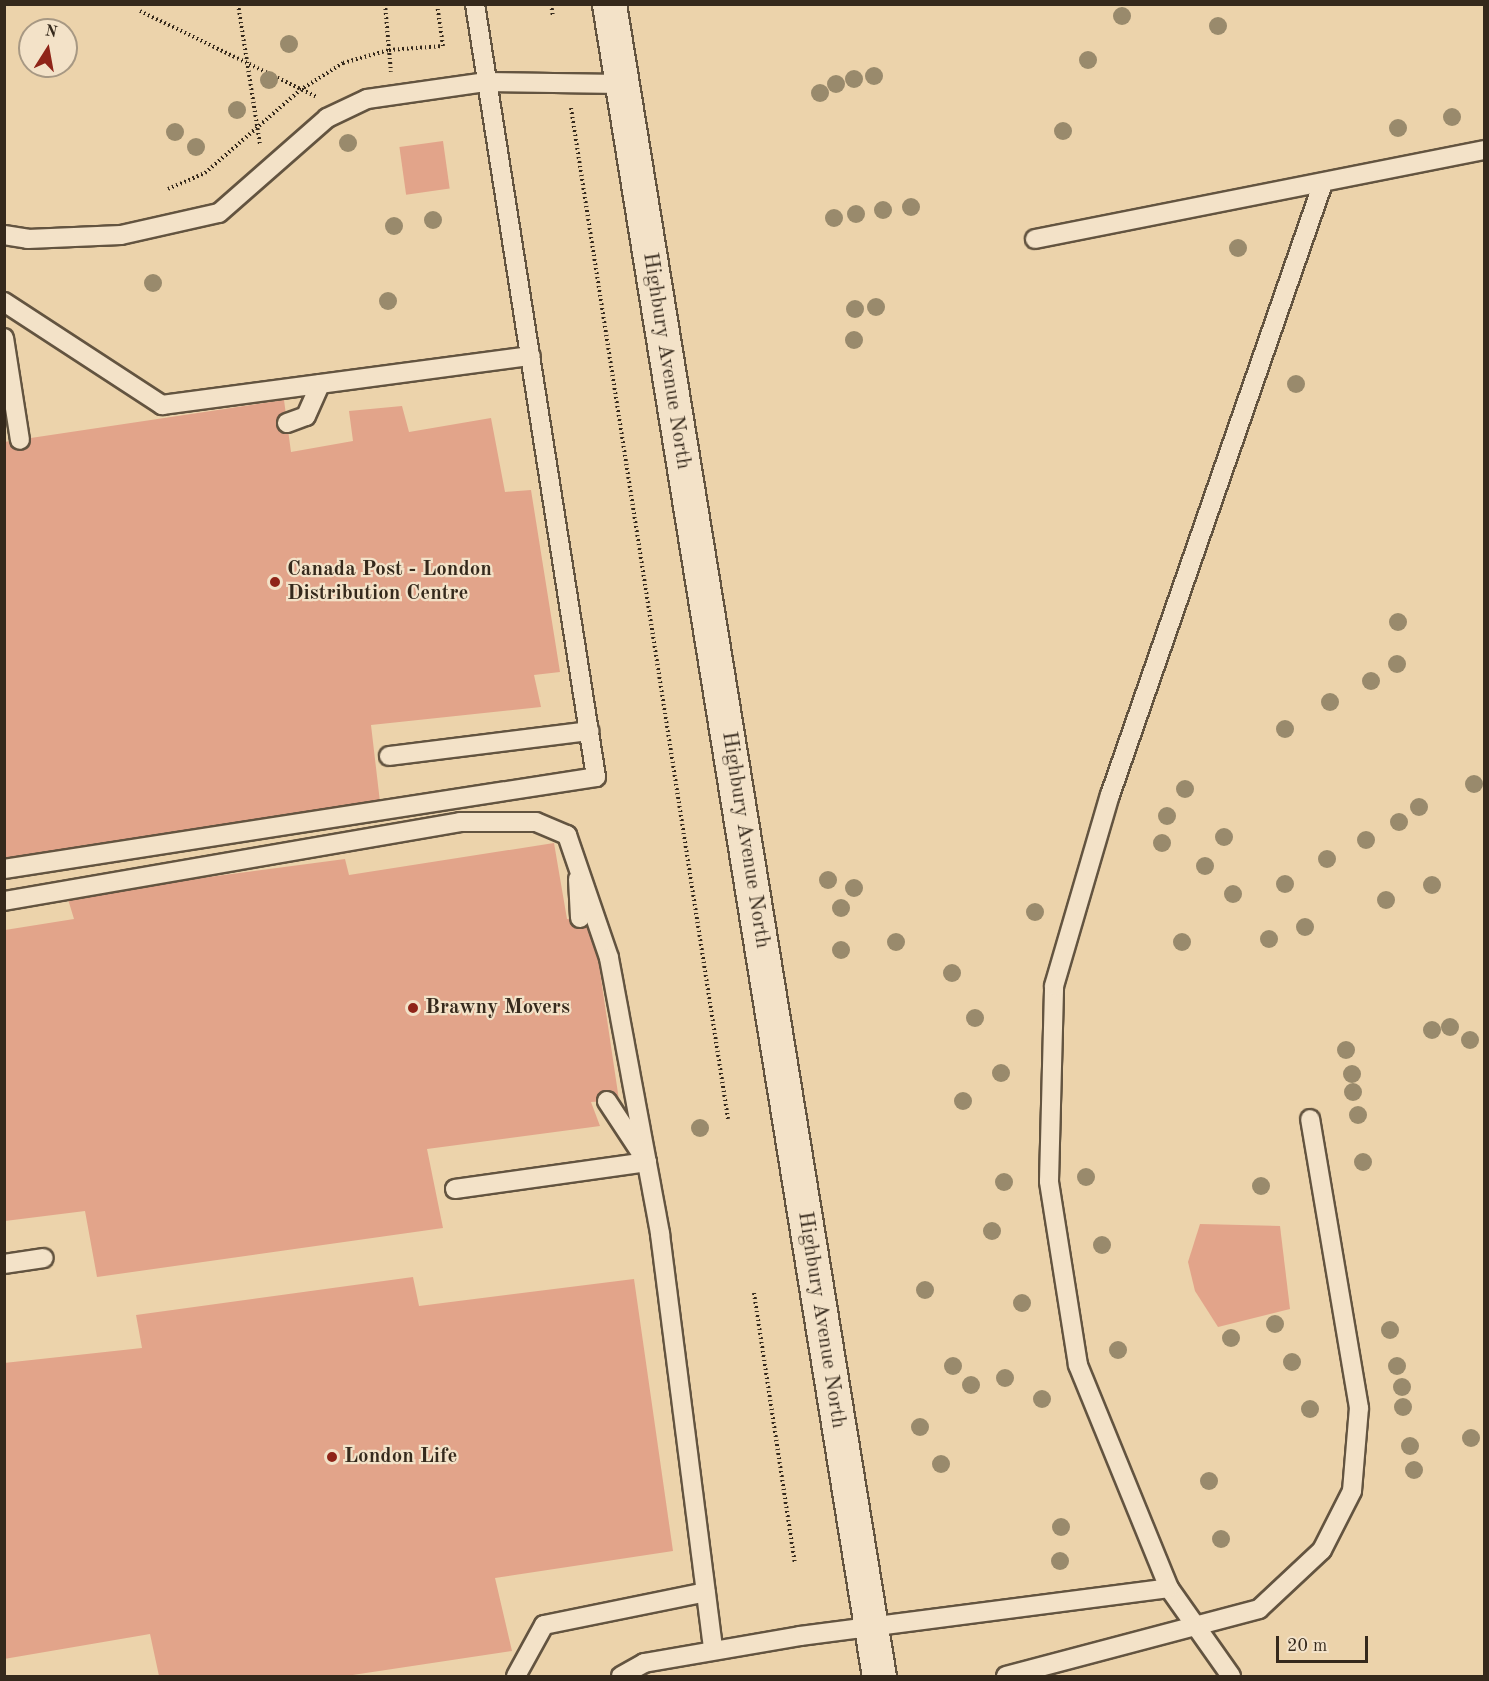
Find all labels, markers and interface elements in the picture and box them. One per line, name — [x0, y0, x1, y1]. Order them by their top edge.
north arrow — [18, 18, 78, 78]
text: N — [44, 23, 59, 41]
street label: Highbury Avenue North — [636, 251, 696, 471]
place label: Canada Post - London Distribution Centre — [287, 557, 492, 607]
marker: Canada Post - London Distribution Centre — [268, 575, 282, 589]
street label: Highbury Avenue North — [715, 730, 775, 950]
place label: Brawny Movers — [425, 995, 570, 1021]
marker: Brawny Movers — [406, 1001, 420, 1015]
street label: Highbury Avenue North — [791, 1210, 851, 1430]
place label: London Life — [344, 1444, 457, 1470]
marker: London Life — [325, 1450, 339, 1464]
scale bar — [1279, 1624, 1370, 1662]
text: 20 m — [1287, 1637, 1327, 1655]

